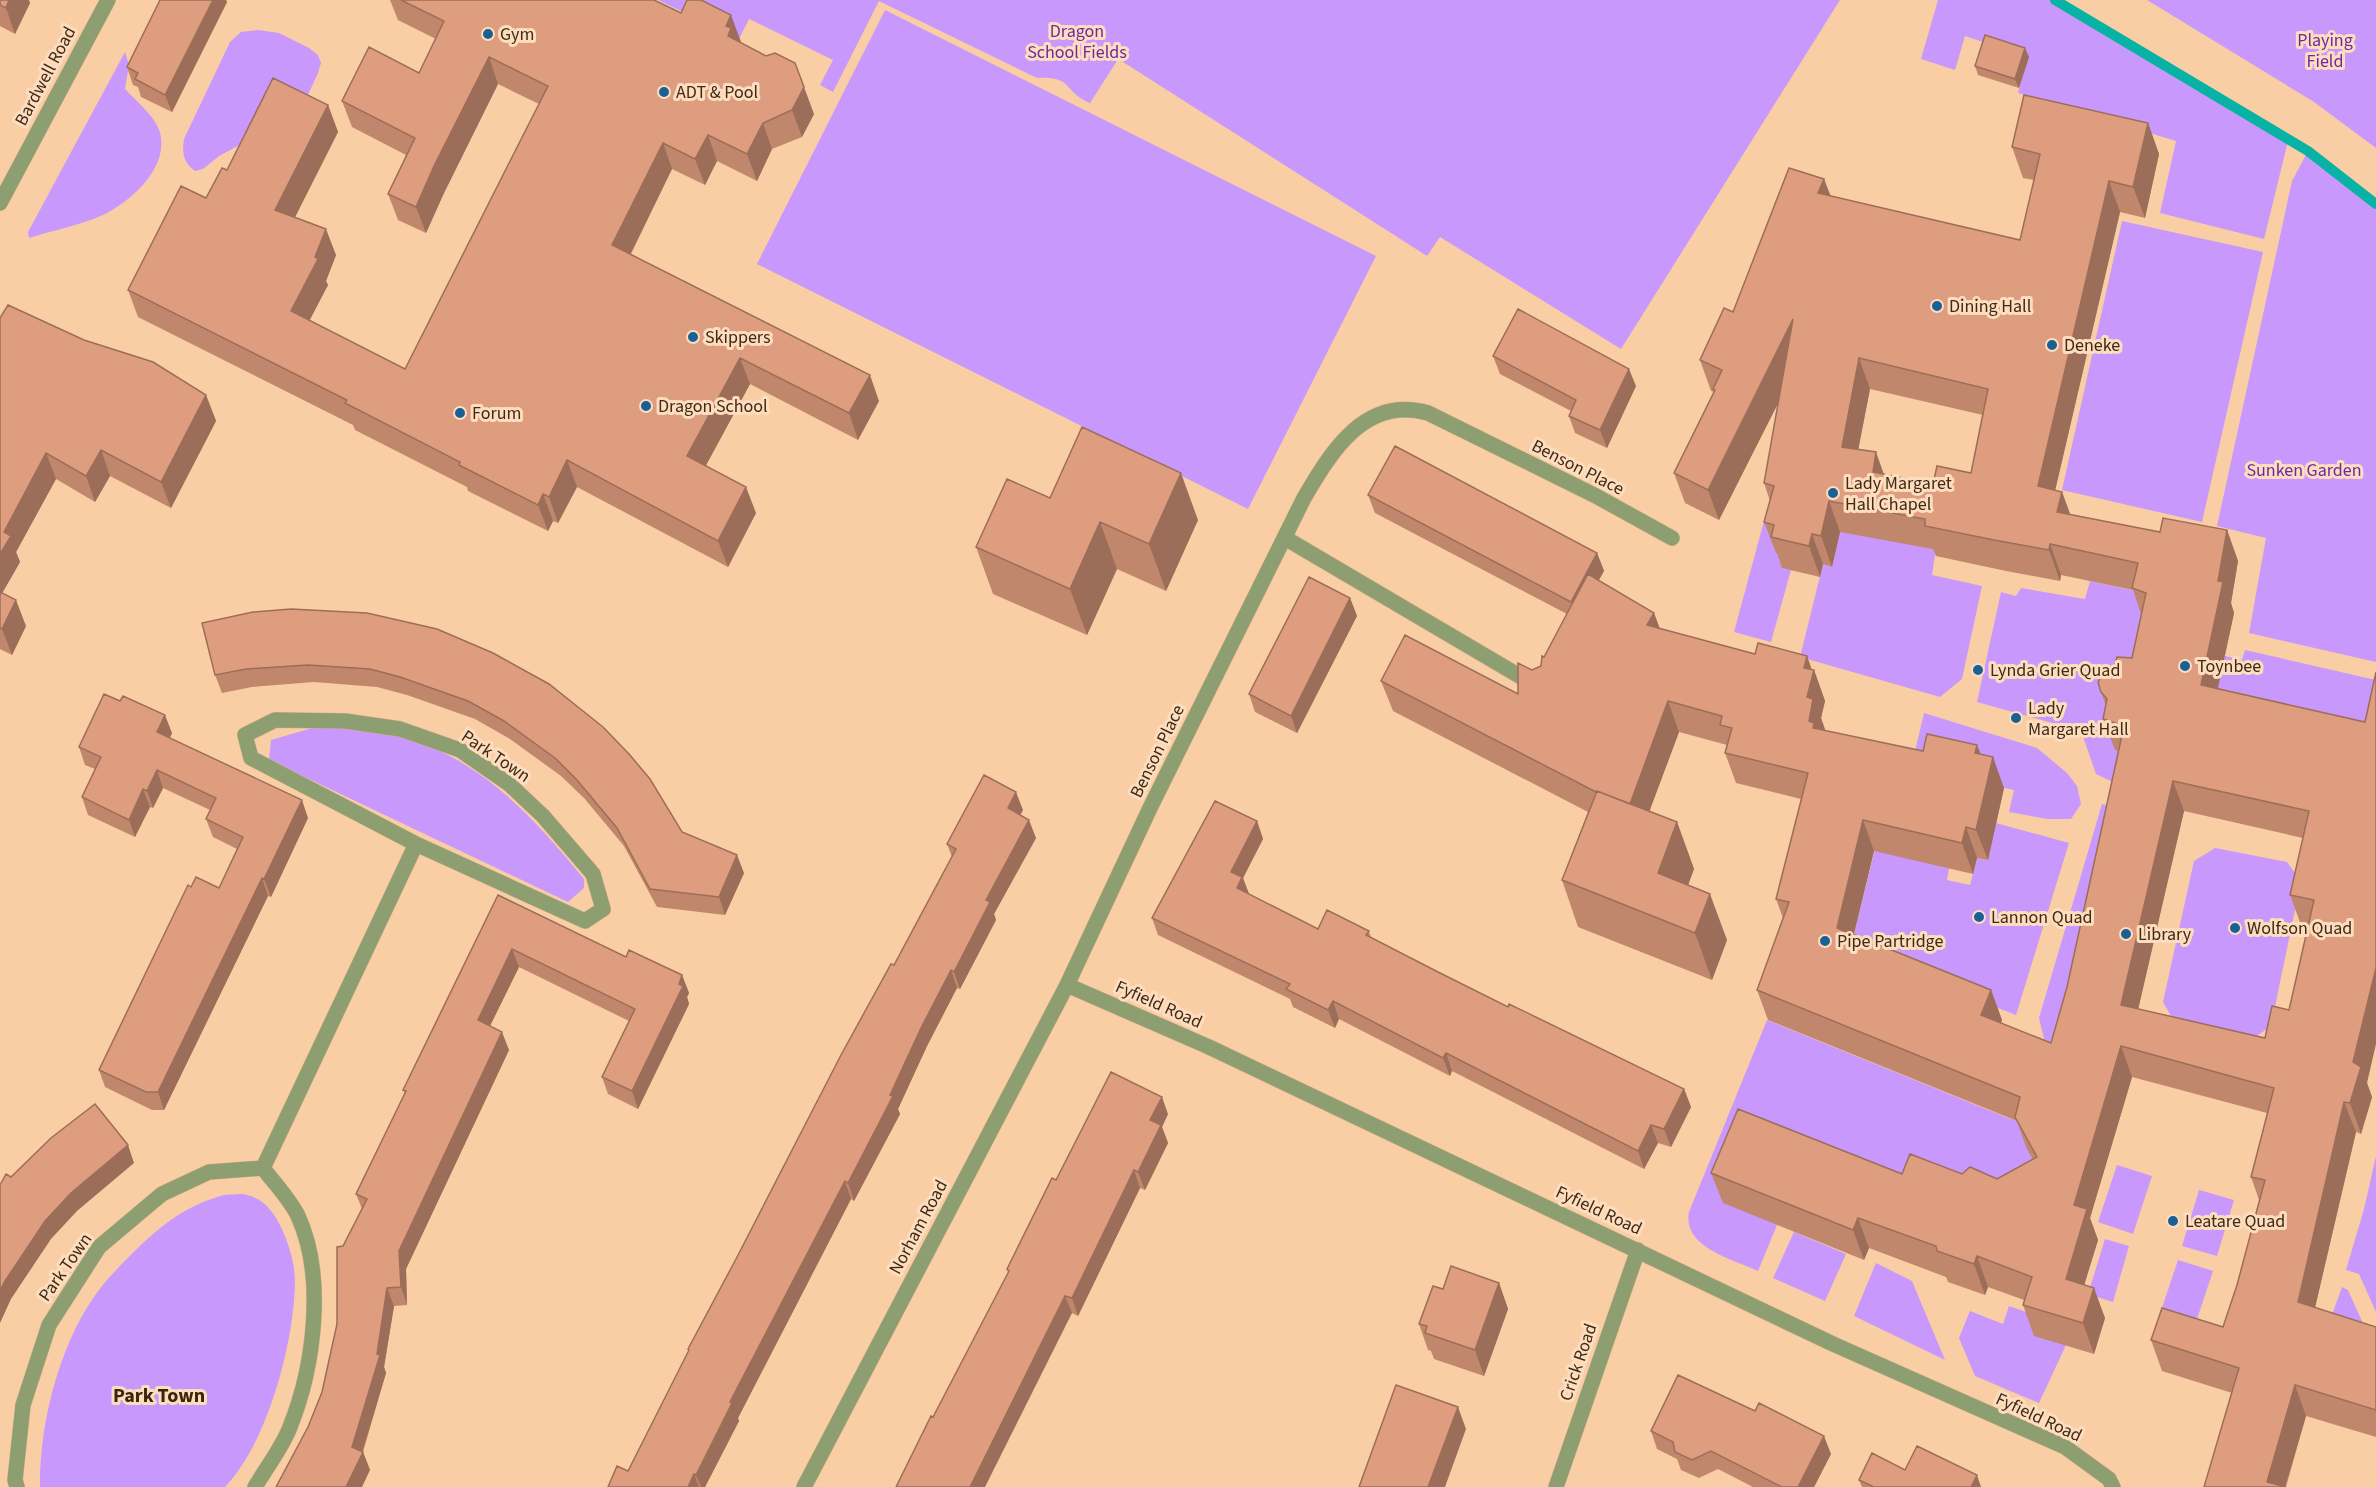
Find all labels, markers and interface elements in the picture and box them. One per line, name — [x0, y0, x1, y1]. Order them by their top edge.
park label: Dragon School Fields — [1027, 19, 1127, 65]
street label: Bardwell Road — [9, 22, 82, 130]
place label: Gym — [500, 22, 534, 47]
marker: Gym — [481, 27, 495, 41]
park label: Playing Field — [2297, 28, 2353, 74]
place label: ADT & Pool — [676, 80, 758, 105]
marker: ADT & Pool — [657, 85, 671, 99]
place label: Dining Hall — [1949, 294, 2031, 319]
marker: Dining Hall — [1930, 299, 1944, 313]
place label: Skippers — [705, 325, 771, 350]
marker: Skippers — [686, 330, 700, 344]
place label: Deneke — [2064, 333, 2120, 358]
marker: Deneke — [2045, 338, 2059, 352]
place label: Dragon School — [658, 394, 768, 419]
marker: Dragon School — [639, 399, 653, 413]
place label: Forum — [472, 401, 521, 426]
marker: Forum — [453, 406, 467, 420]
street label: Benson Place — [1527, 433, 1628, 501]
park label: Sunken Garden — [2246, 458, 2362, 483]
place label: Lady Margaret Hall Chapel — [1845, 471, 1952, 517]
marker: Lady Margaret Hall Chapel — [1826, 486, 1840, 500]
place label: Toynbee — [2197, 654, 2261, 679]
place label: Lynda Grier Quad — [1990, 658, 2120, 683]
marker: Toynbee — [2178, 659, 2192, 673]
marker: Lynda Grier Quad — [1971, 663, 1985, 677]
place label: Lady Margaret Hall — [2028, 696, 2129, 742]
street label: Benson Place — [1124, 700, 1191, 802]
marker: Lady Margaret Hall — [2009, 711, 2023, 725]
street label: Park Town — [456, 724, 535, 789]
place label: Lannon Quad — [1991, 905, 2093, 930]
marker: Lannon Quad — [1972, 910, 1986, 924]
place label: Wolfson Quad — [2247, 916, 2352, 941]
marker: Wolfson Quad — [2228, 921, 2242, 935]
place label: Library — [2138, 922, 2192, 947]
marker: Library — [2119, 927, 2133, 941]
place label: Pipe Partridge — [1837, 929, 1943, 954]
marker: Pipe Partridge — [1818, 934, 1832, 948]
street label: Fyfield Road — [1111, 974, 1206, 1035]
street label: Norham Road — [883, 1176, 954, 1279]
street label: Fyfield Road — [1552, 1180, 1646, 1241]
place label: Leatare Quad — [2185, 1209, 2285, 1234]
marker: Leatare Quad — [2166, 1214, 2180, 1228]
street label: Park Town — [33, 1228, 98, 1306]
street label: Crick Road — [1554, 1320, 1603, 1404]
district label: Park Town — [113, 1382, 205, 1410]
street label: Fyfield Road — [1992, 1387, 2086, 1448]

